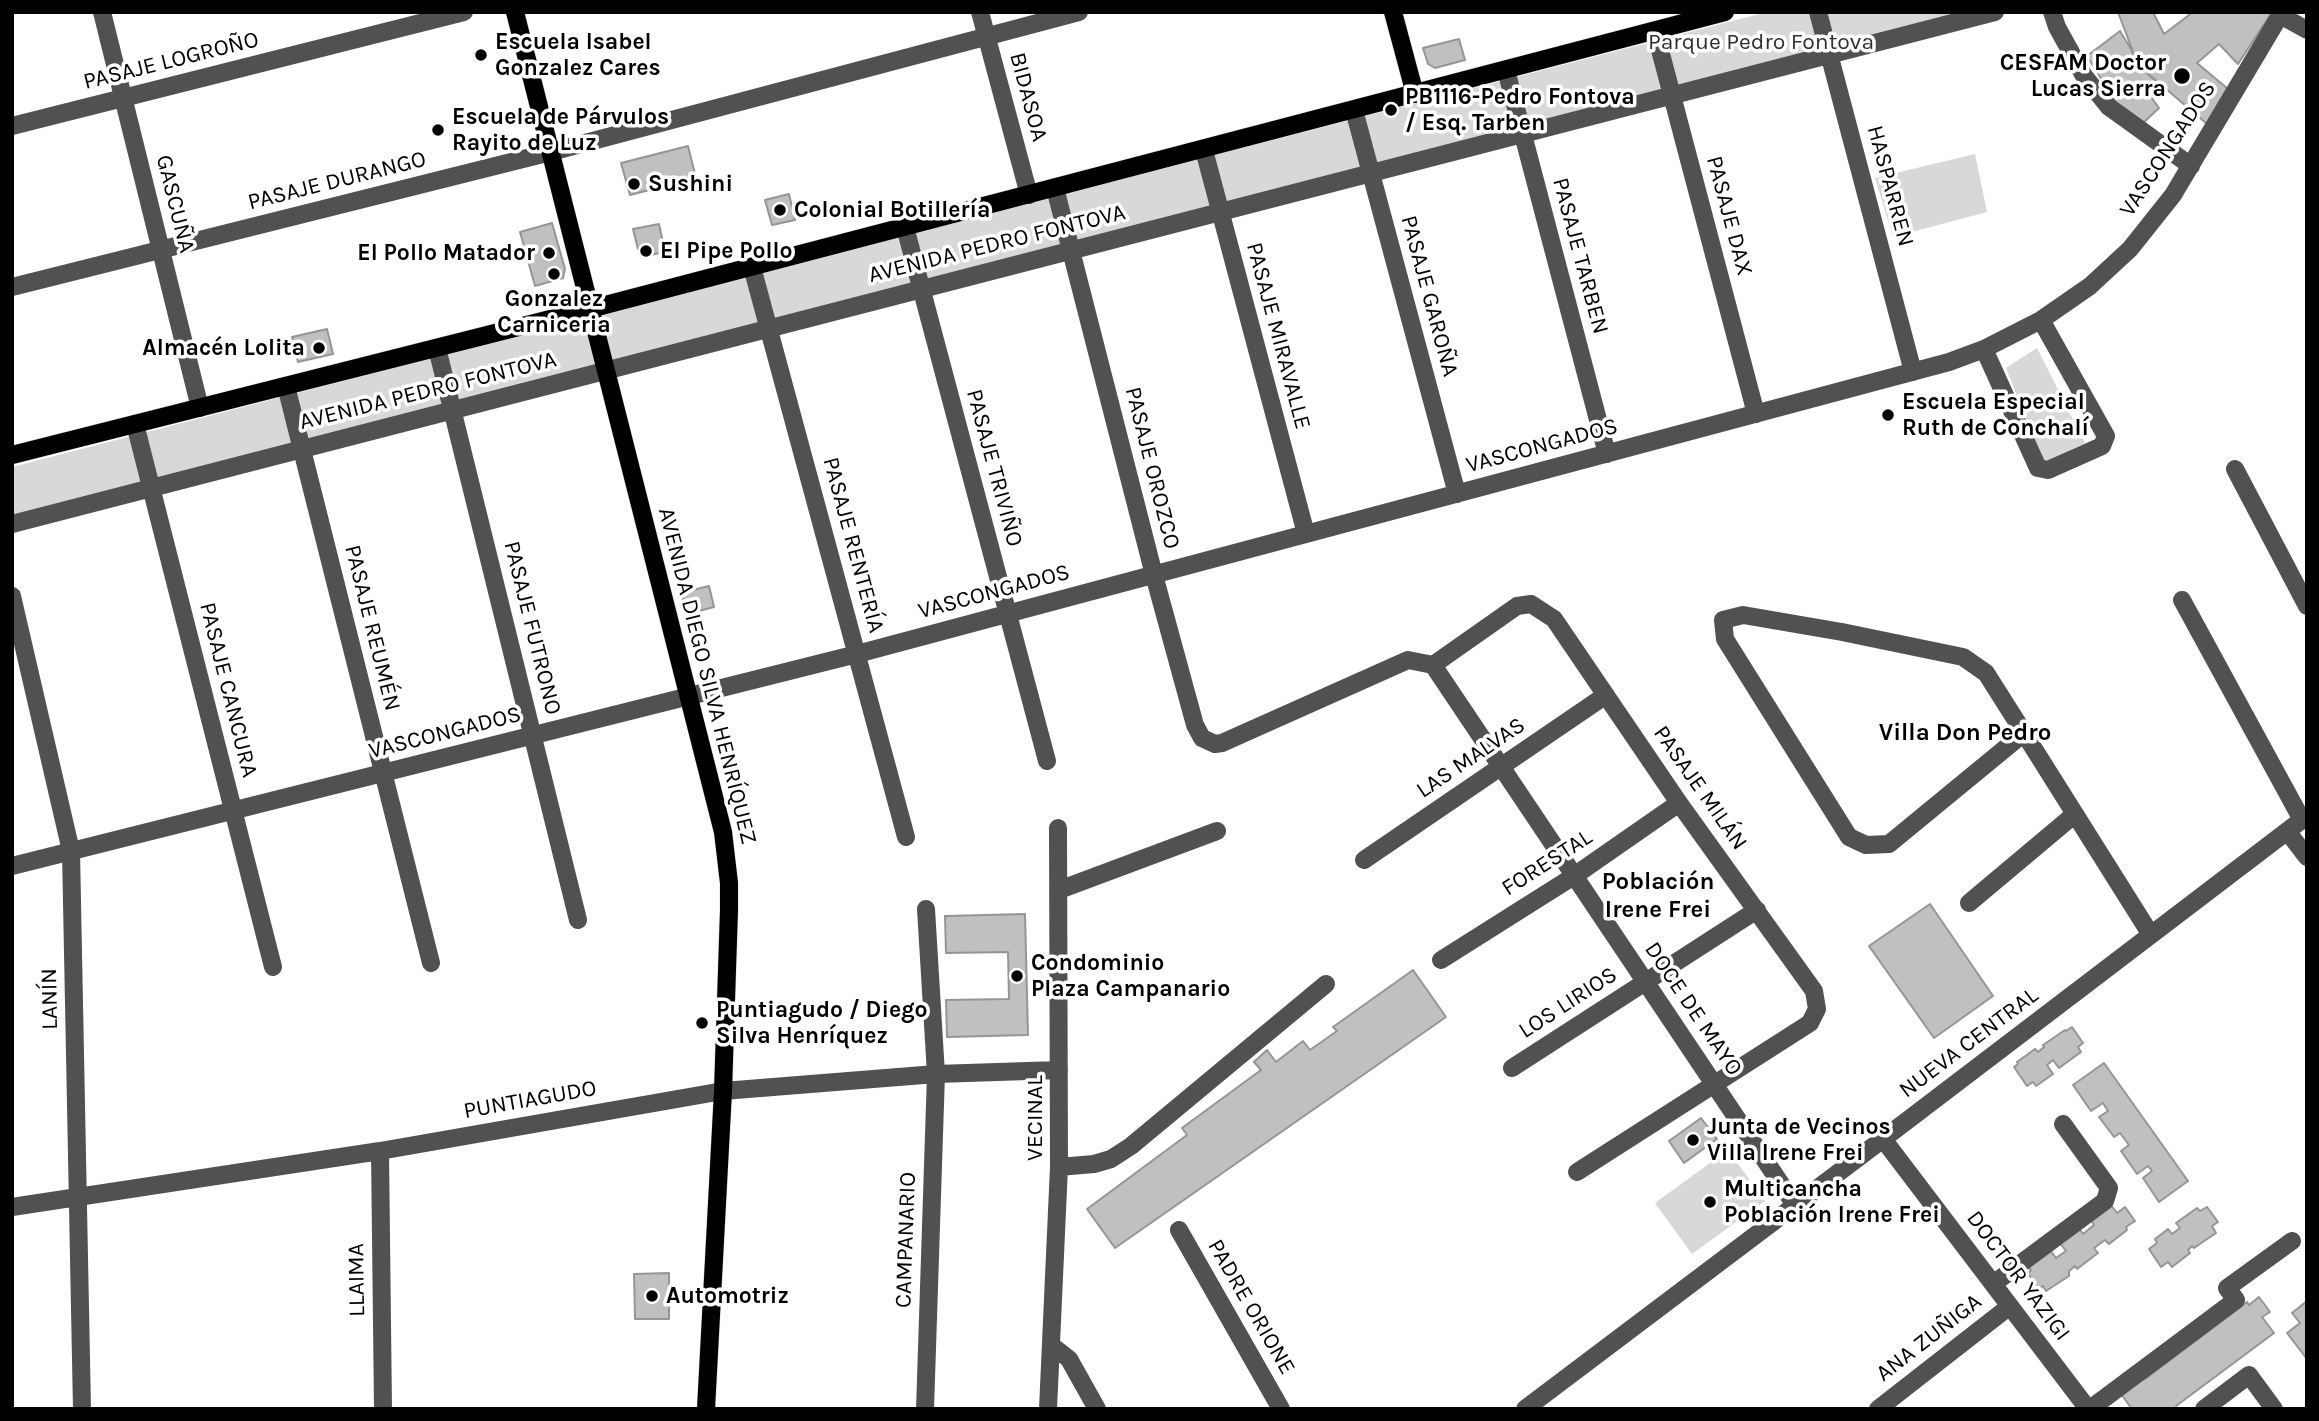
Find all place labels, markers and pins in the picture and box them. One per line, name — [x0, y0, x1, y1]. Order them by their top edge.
place label: Escuela Isabel Gonzalez Cares — [495, 28, 661, 82]
marker: Escuela Isabel Gonzalez Cares — [473, 47, 489, 63]
place label: CESFAM Doctor Lucas Sierra — [2000, 49, 2166, 103]
marker: CESFAM Doctor Lucas Sierra — [2172, 66, 2192, 86]
place label: PB1116-Pedro Fontova / Esq. Tarben — [1405, 83, 1635, 137]
marker: PB1116-Pedro Fontova / Esq. Tarben — [1383, 102, 1399, 118]
place label: Escuela de Párvulos Rayito de Luz — [452, 103, 669, 157]
marker: Escuela de Párvulos Rayito de Luz — [430, 122, 446, 138]
place label: Sushini — [648, 170, 733, 198]
marker: Sushini — [626, 176, 642, 192]
place label: Colonial Botillería — [794, 196, 991, 224]
marker: Colonial Botillería — [772, 202, 788, 218]
place label: El Pipe Pollo — [660, 237, 793, 265]
place label: El Pollo Matador — [357, 239, 535, 267]
marker: El Pipe Pollo — [638, 243, 654, 259]
marker: El Pollo Matador — [541, 245, 557, 261]
marker: Gonzalez Carniceria — [546, 266, 562, 282]
place label: Gonzalez Carniceria — [497, 285, 611, 339]
place label: Almacén Lolita — [142, 334, 305, 362]
marker: Almacén Lolita — [311, 340, 327, 356]
place label: Escuela Especial Ruth de Conchalí — [1902, 388, 2089, 442]
marker: Escuela Especial Ruth de Conchalí — [1880, 407, 1896, 423]
place label: Condominio Plaza Campanario — [1031, 949, 1230, 1003]
marker: Condominio Plaza Campanario — [1009, 968, 1025, 984]
place label: Puntiagudo / Diego Silva Henríquez — [716, 996, 928, 1050]
marker: Puntiagudo / Diego Silva Henríquez — [694, 1015, 710, 1031]
place label: Junta de Vecinos Villa Irene Frei — [1707, 1113, 1891, 1167]
marker: Junta de Vecinos Villa Irene Frei — [1685, 1132, 1701, 1148]
place label: Multicancha Población Irene Frei — [1724, 1175, 1940, 1229]
marker: Multicancha Población Irene Frei — [1702, 1194, 1718, 1210]
place label: Automotriz — [666, 1282, 789, 1310]
marker: Automotriz — [644, 1288, 660, 1304]

